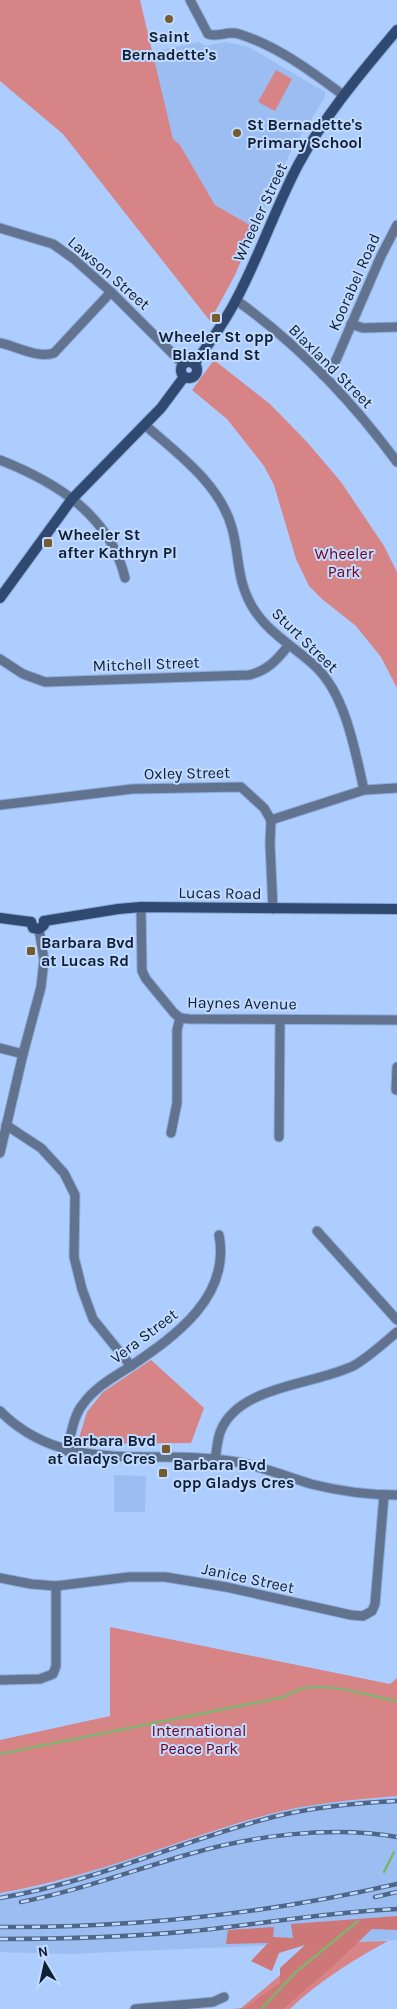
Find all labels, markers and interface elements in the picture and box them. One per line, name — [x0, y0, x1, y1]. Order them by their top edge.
marker: Saint Bernadette's — [163, 13, 175, 25]
place label: Saint Bernadette's — [121, 27, 217, 64]
place label: St Bernadette's Primary School — [247, 115, 363, 152]
marker: St Bernadette's Primary School — [231, 127, 243, 139]
street label: Wheeler Street — [229, 160, 291, 264]
street label: Koorabel Road — [324, 230, 384, 334]
street label: Lawson Street — [64, 232, 154, 314]
marker: Wheeler St opp Blaxland St — [210, 312, 222, 324]
street label: Blaxland Street — [285, 320, 377, 412]
place label: Wheeler St opp Blaxland St — [159, 327, 274, 364]
place label: Wheeler St after Kathryn Pl — [58, 525, 177, 562]
marker: Wheeler St after Kathryn Pl — [42, 537, 54, 549]
park label: Wheeler Park — [315, 544, 374, 581]
street label: Sturt Street — [268, 604, 342, 676]
street label: Mitchell Street — [92, 653, 200, 675]
street label: Oxley Street — [144, 763, 230, 783]
street label: Lucas Road — [178, 883, 262, 903]
place label: Barbara Bvd at Lucas Rd — [41, 933, 134, 970]
marker: Barbara Bvd at Lucas Rd — [25, 945, 37, 957]
street label: Haynes Avenue — [187, 993, 297, 1013]
street label: Vera Street — [107, 1305, 181, 1367]
place label: Barbara Bvd at Gladys Cres — [48, 1431, 156, 1468]
marker: Barbara Bvd at Gladys Cres — [160, 1443, 172, 1455]
place label: Barbara Bvd opp Gladys Cres — [173, 1455, 294, 1492]
marker: Barbara Bvd opp Gladys Cres — [157, 1467, 169, 1479]
street label: Janice Street — [200, 1559, 296, 1597]
park label: International Peace Park — [151, 1721, 247, 1758]
north arrow — [20, 1939, 70, 1989]
text: N — [37, 1942, 49, 1961]

